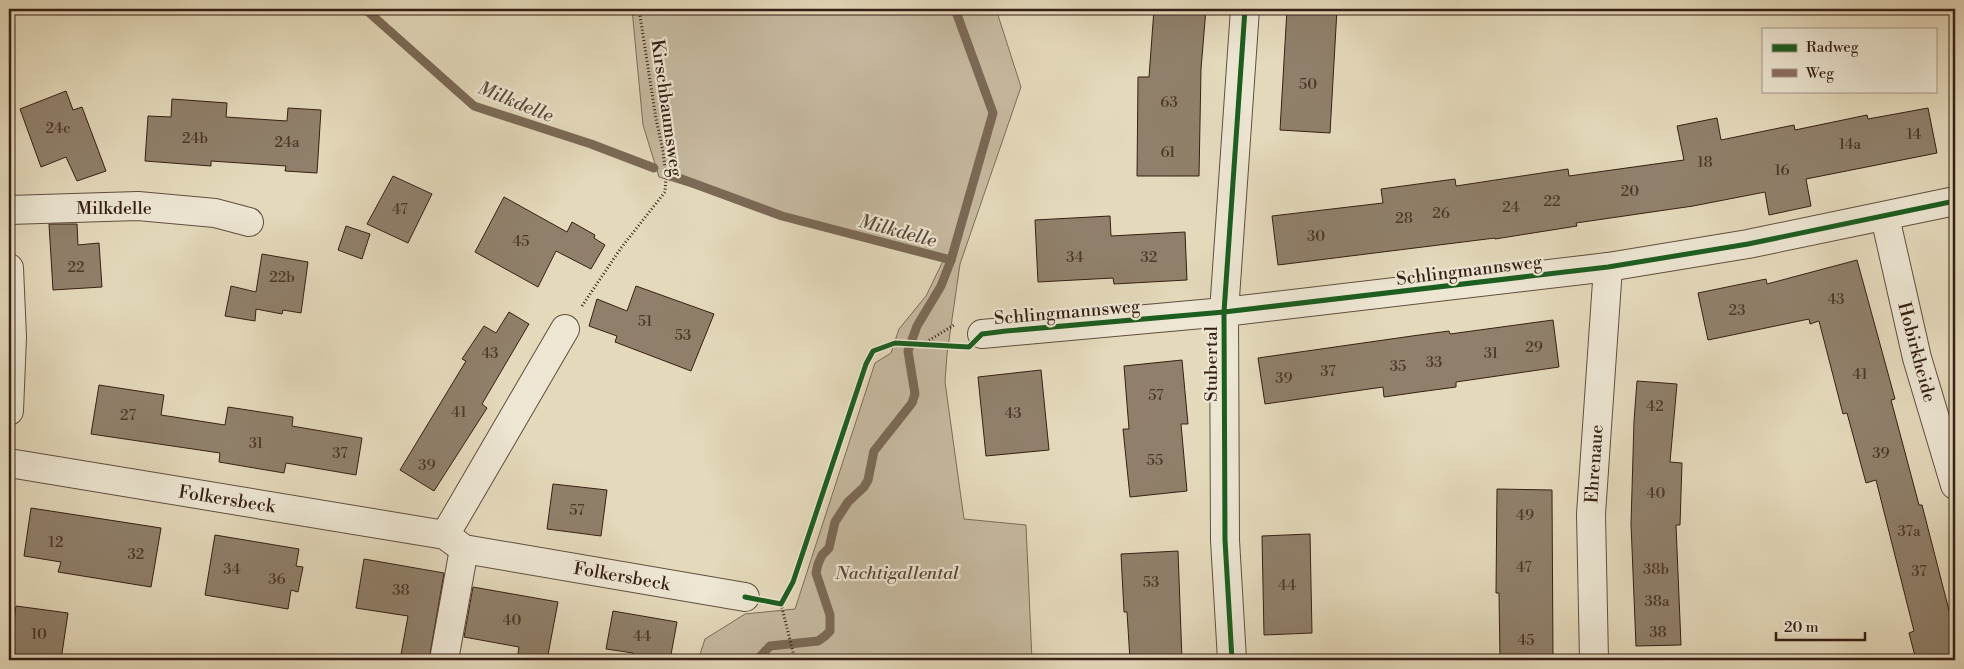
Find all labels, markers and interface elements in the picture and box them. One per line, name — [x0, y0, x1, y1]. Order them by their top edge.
legend — [1762, 28, 1936, 92]
street label: Kirschbaumsweg — [645, 38, 688, 179]
text: Radweg — [1806, 38, 1859, 57]
text: Weg — [1805, 64, 1834, 83]
house number: 50 — [1299, 75, 1317, 94]
water label: Milkdelle — [474, 76, 557, 128]
house number: 63 — [1160, 93, 1178, 112]
house number: 24c — [45, 119, 71, 138]
house number: 14 — [1907, 125, 1921, 144]
house number: 24b — [182, 129, 208, 148]
house number: 24a — [274, 133, 300, 152]
house number: 14a — [1839, 135, 1862, 154]
house number: 61 — [1160, 143, 1176, 162]
house number: 18 — [1697, 153, 1713, 172]
house number: 16 — [1774, 161, 1790, 180]
house number: 20 — [1621, 182, 1639, 201]
house number: 22 — [1543, 192, 1561, 211]
street label: Milkdelle — [76, 197, 152, 220]
house number: 24 — [1502, 198, 1520, 217]
house number: 47 — [392, 200, 408, 219]
house number: 26 — [1432, 204, 1450, 223]
water label: Milkdelle — [856, 209, 939, 253]
house number: 28 — [1395, 209, 1413, 228]
house number: 30 — [1307, 227, 1325, 246]
house number: 45 — [512, 232, 530, 251]
house number: 34 — [1066, 248, 1084, 267]
house number: 32 — [1141, 248, 1157, 267]
street label: Schlingmannsweg — [1395, 250, 1544, 291]
house number: 22 — [67, 258, 85, 277]
house number: 22b — [269, 268, 295, 287]
house number: 43 — [1827, 290, 1845, 309]
street label: Schlingmannsweg — [993, 295, 1142, 330]
street label: Hobirkheide — [1892, 300, 1941, 405]
house number: 23 — [1729, 301, 1745, 320]
house number: 51 — [638, 312, 653, 331]
street label: Stubertal — [1200, 325, 1223, 402]
house number: 53 — [675, 326, 691, 345]
house number: 29 — [1525, 338, 1543, 357]
house number: 43 — [481, 344, 499, 363]
house number: 31 — [1484, 344, 1499, 363]
house number: 33 — [1426, 353, 1442, 372]
house number: 35 — [1390, 357, 1406, 376]
house number: 37 — [1320, 362, 1336, 381]
house number: 41 — [1852, 365, 1868, 384]
house number: 39 — [1275, 369, 1293, 388]
house number: 57 — [1148, 386, 1164, 405]
house number: 42 — [1646, 397, 1664, 416]
house number: 41 — [451, 403, 467, 422]
house number: 43 — [1004, 404, 1022, 423]
house number: 27 — [120, 406, 136, 425]
street label: Ehrenaue — [1580, 424, 1609, 504]
house number: 31 — [249, 434, 264, 453]
house number: 37 — [332, 444, 348, 463]
house number: 39 — [1872, 444, 1890, 463]
house number: 55 — [1147, 451, 1163, 470]
house number: 39 — [418, 456, 436, 475]
street label: Folkersbeck — [177, 480, 279, 519]
house number: 40 — [1647, 484, 1665, 503]
house number: 57 — [569, 501, 585, 520]
house number: 49 — [1516, 506, 1534, 525]
house number: 37a — [1897, 522, 1921, 541]
house number: 12 — [48, 533, 64, 552]
house number: 32 — [128, 545, 144, 564]
street label: Folkersbeck — [572, 557, 674, 597]
house number: 47 — [1516, 558, 1532, 577]
house number: 34 — [223, 560, 241, 579]
house number: 38b — [1643, 560, 1669, 579]
park label: Nachtigallental — [834, 562, 959, 585]
house number: 37 — [1911, 562, 1927, 581]
house number: 36 — [268, 570, 286, 589]
house number: 53 — [1143, 573, 1159, 592]
house number: 44 — [1278, 576, 1296, 595]
house number: 38 — [392, 581, 410, 600]
house number: 38a — [1644, 592, 1670, 611]
scale bar — [1776, 609, 1865, 641]
house number: 40 — [503, 611, 521, 630]
text: 20 m — [1784, 618, 1819, 637]
house number: 38 — [1649, 623, 1667, 642]
house number: 10 — [31, 625, 47, 644]
house number: 44 — [633, 627, 651, 646]
house number: 45 — [1517, 631, 1535, 650]

